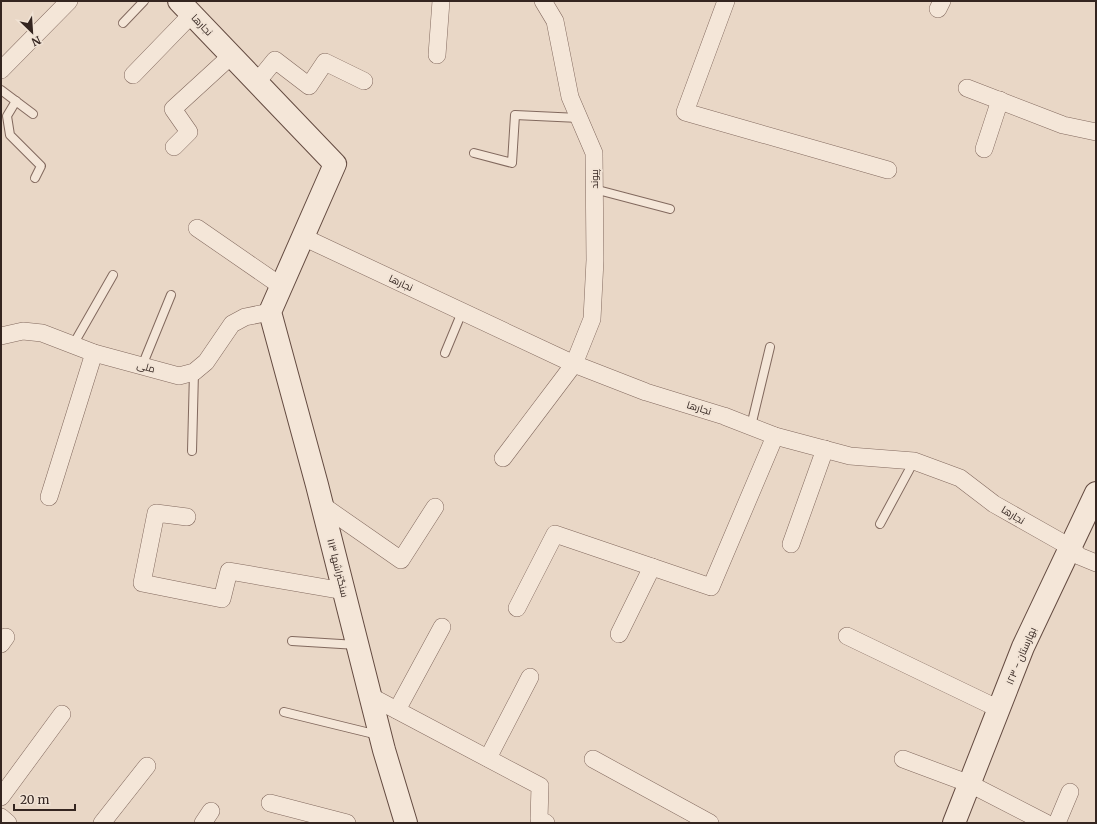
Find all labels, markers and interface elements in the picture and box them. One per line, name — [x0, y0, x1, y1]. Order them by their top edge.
street label: نجارها — [189, 11, 215, 39]
north arrow — [12, 12, 52, 52]
text: N — [29, 33, 43, 49]
street label: پیوند — [588, 169, 601, 189]
street label: نجارها — [387, 272, 415, 294]
street label: ملی — [135, 358, 157, 376]
street label: نجارها — [685, 398, 713, 418]
street label: نجارها — [999, 503, 1027, 527]
street label: سنگتراشها ۱۱۳ — [324, 537, 352, 599]
street label: بهارستان - ۱۲۳ — [1003, 625, 1039, 687]
scale bar — [14, 786, 75, 812]
text: 20 m — [20, 792, 49, 807]

